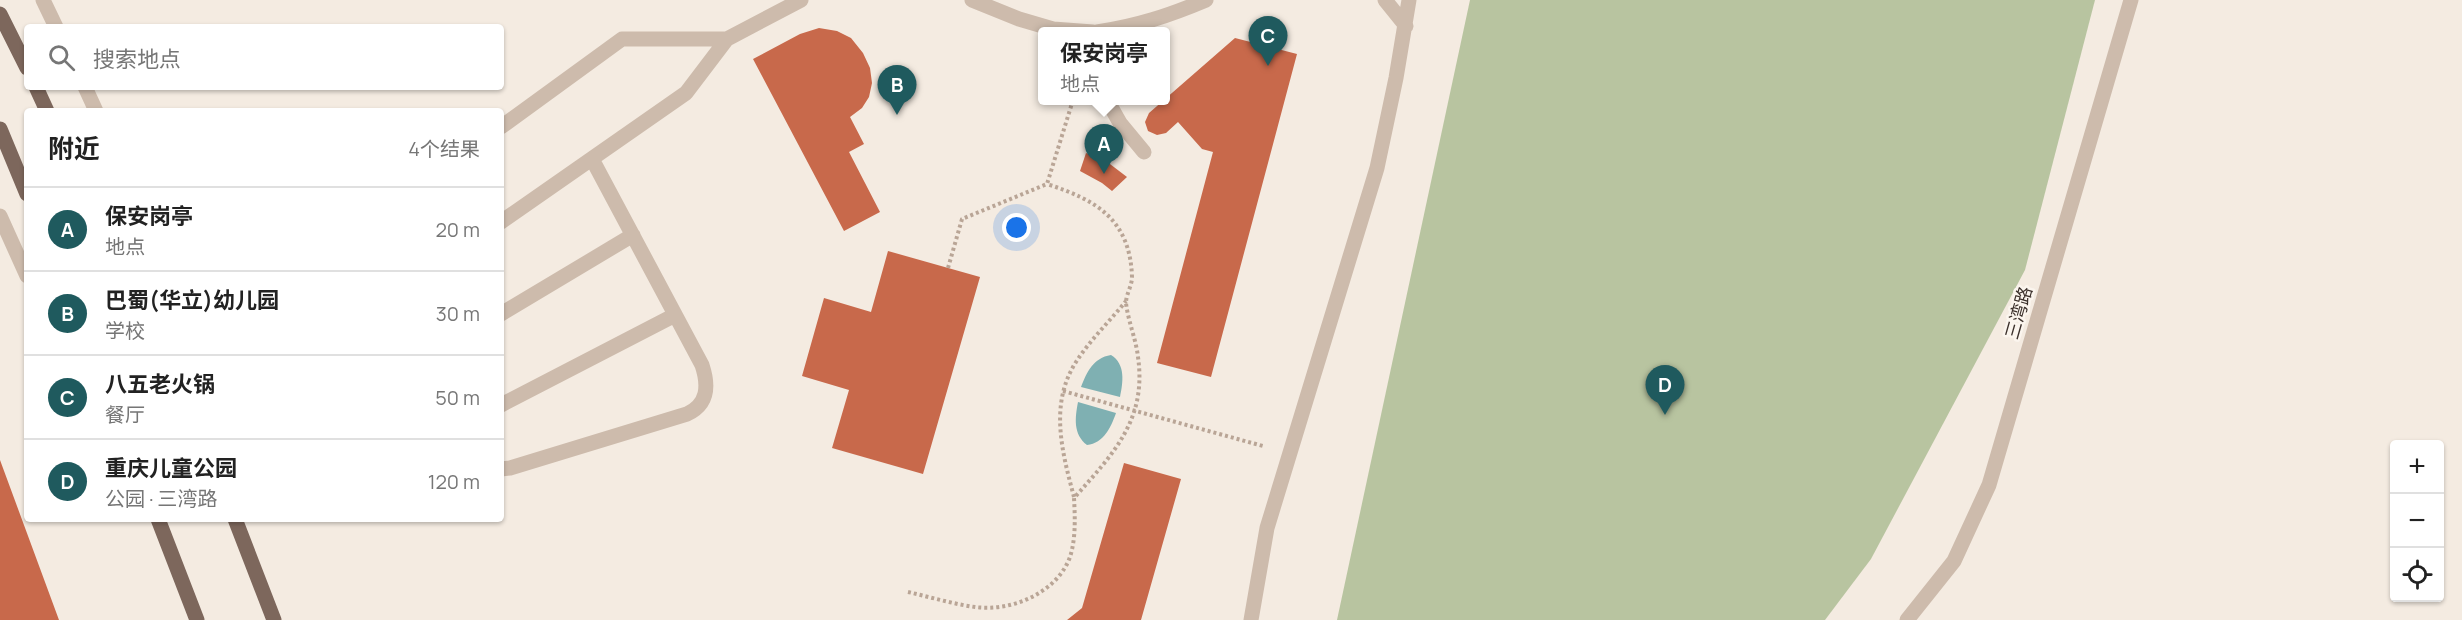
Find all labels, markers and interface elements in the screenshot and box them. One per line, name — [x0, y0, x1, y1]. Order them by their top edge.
pin: C — [1248, 16, 1288, 66]
search box — [24, 24, 504, 90]
popup — [1038, 27, 1170, 105]
text: 保安岗亭 — [1060, 38, 1148, 68]
icon: search — [45, 41, 78, 74]
text: 搜索地点 — [93, 44, 181, 74]
pin: B — [878, 66, 916, 115]
text: 地点 — [1060, 70, 1100, 97]
pin: A — [1084, 124, 1124, 174]
text: 附近 — [48, 130, 100, 166]
text: 4个结果 — [408, 135, 480, 162]
text: 保安岗亭 — [105, 201, 193, 231]
your location — [1002, 213, 1031, 242]
text: A — [61, 216, 74, 243]
text: 20 m — [435, 216, 480, 243]
text: 地点 — [105, 233, 145, 260]
street label: 三湾路 — [1999, 283, 2037, 342]
text: 巴蜀(华立)幼儿园 — [105, 285, 279, 315]
text: B — [61, 300, 74, 327]
text: 30 m — [436, 300, 480, 327]
text: 学校 — [105, 317, 145, 344]
pin: D — [1646, 366, 1684, 415]
text: 八五老火锅 — [105, 369, 215, 399]
text: C — [60, 384, 75, 411]
text: 50 m — [435, 384, 480, 411]
text: 餐厅 — [105, 401, 145, 428]
map controls — [2390, 440, 2444, 602]
button: + — [2390, 440, 2444, 494]
text: 重庆儿童公园 — [105, 453, 237, 483]
text: D — [60, 468, 75, 495]
text: 120 m — [428, 468, 480, 495]
text: 公园 · 三湾路 — [105, 485, 218, 512]
button: − — [2390, 494, 2444, 548]
button: locate — [2390, 548, 2444, 602]

